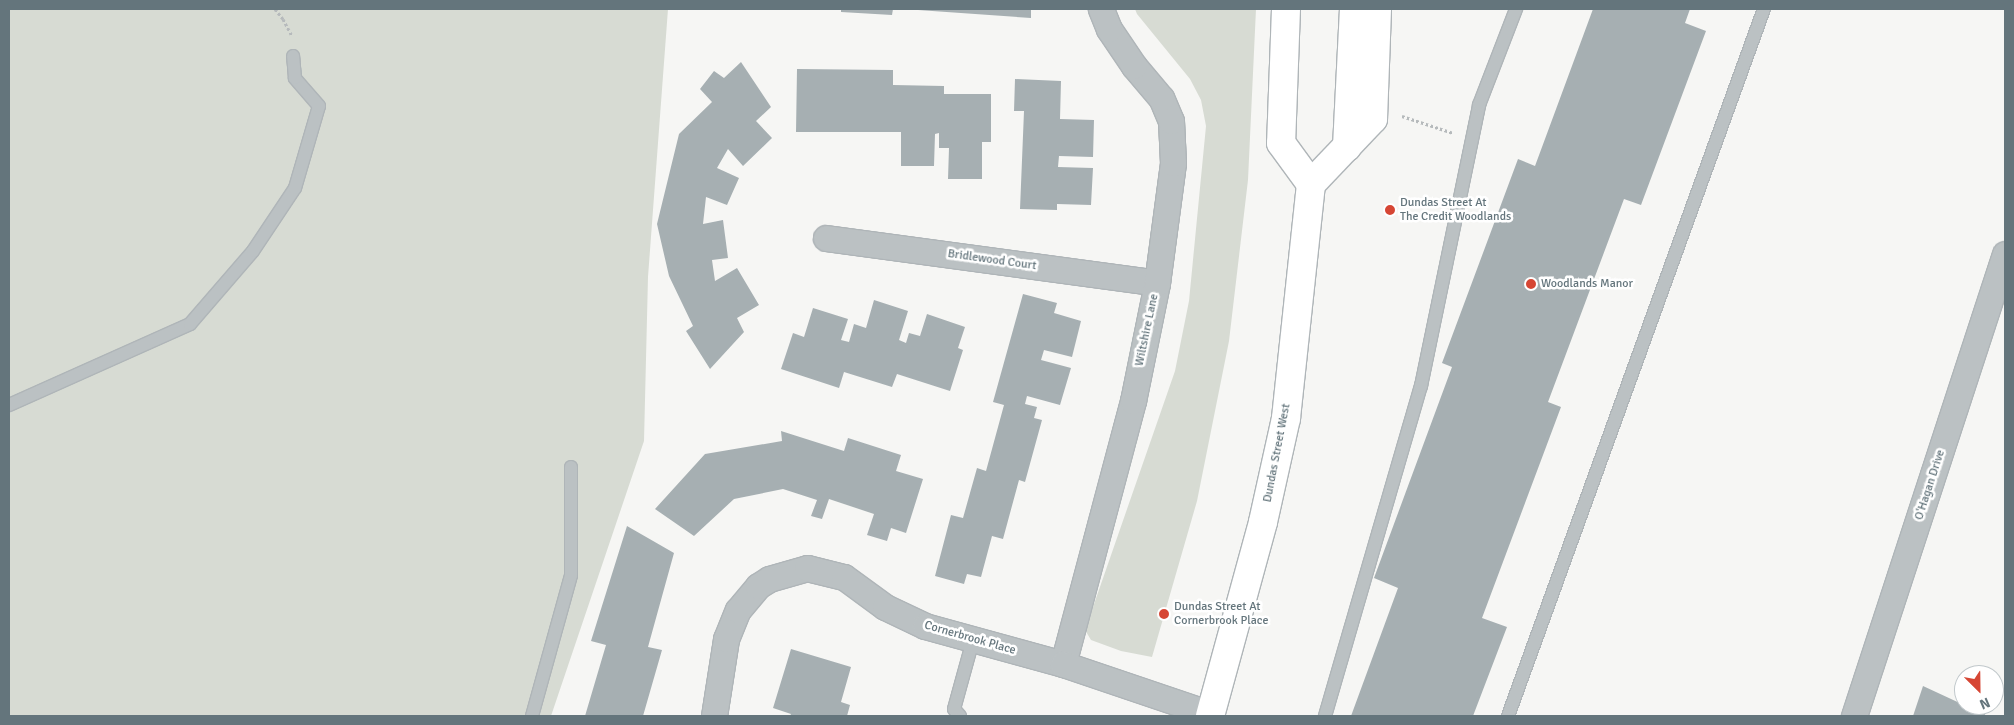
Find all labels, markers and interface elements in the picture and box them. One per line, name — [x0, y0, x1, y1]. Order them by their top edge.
place label: Dundas Street At The Credit Woodlands — [1400, 196, 1511, 224]
marker: Dundas Street At The Credit Woodlands — [1384, 204, 1396, 216]
street label: Bridlewood Court — [947, 247, 1037, 273]
place label: Woodlands Manor — [1541, 277, 1633, 291]
marker: Woodlands Manor — [1525, 278, 1537, 290]
street label: Wiltshire Lane — [1132, 292, 1162, 368]
street label: Dundas Street West — [1260, 402, 1294, 504]
street label: O'Hagan Drive — [1912, 448, 1948, 522]
place label: Dundas Street At Cornerbrook Place — [1174, 600, 1268, 628]
marker: Dundas Street At Cornerbrook Place — [1158, 608, 1170, 620]
street label: Cornerbrook Place — [923, 618, 1017, 658]
north arrow — [1954, 665, 2004, 715]
text: N — [1977, 694, 1992, 713]

